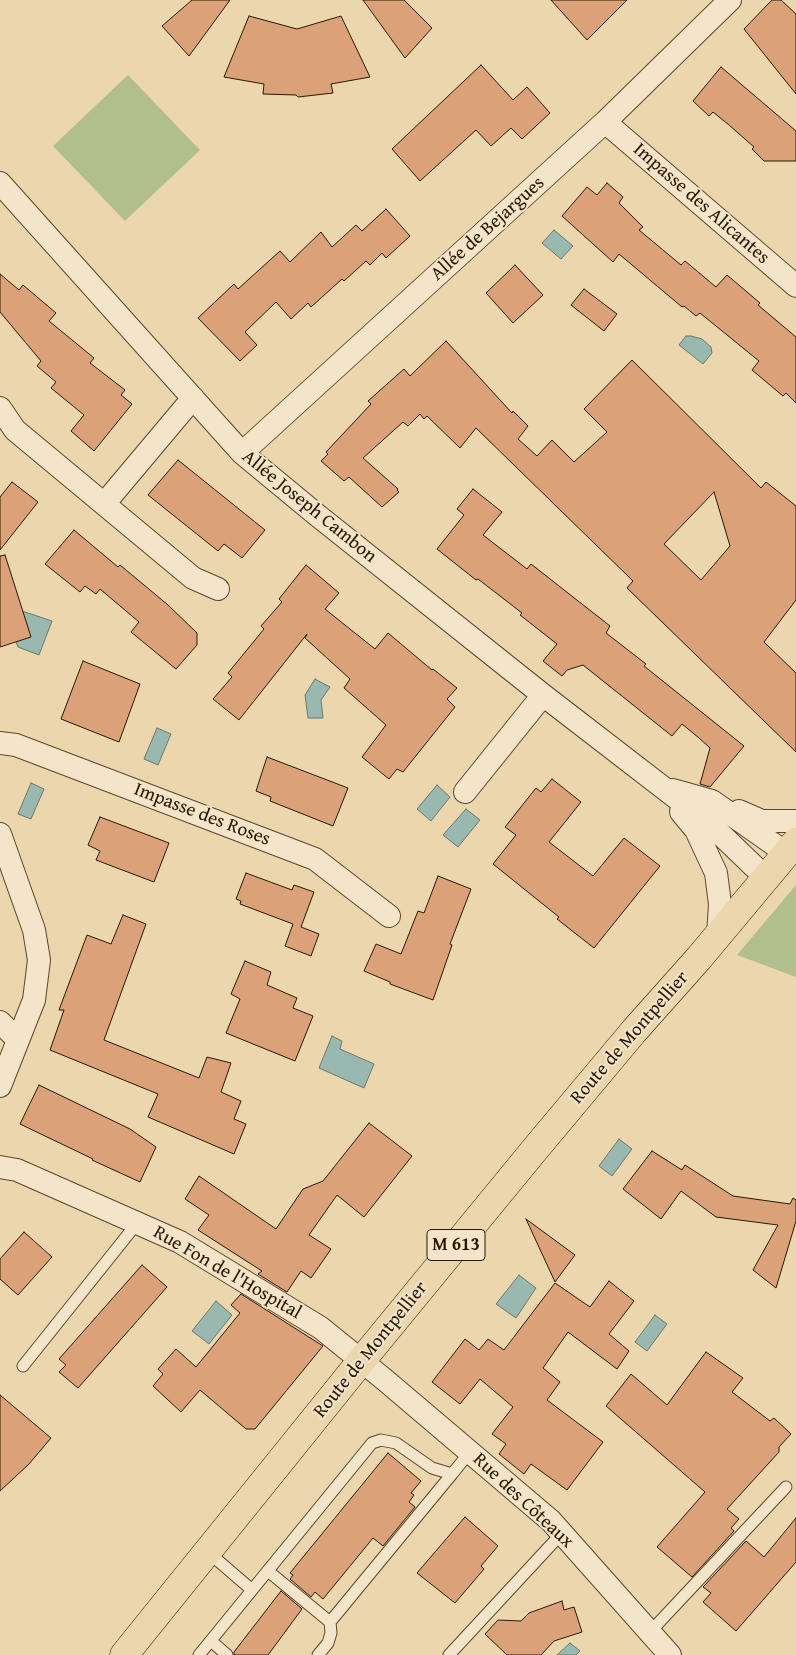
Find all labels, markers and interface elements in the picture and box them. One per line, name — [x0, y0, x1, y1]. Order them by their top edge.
street label: Impasse des Alicantes — [628, 139, 774, 269]
street label: Allée de Bejargues — [426, 172, 550, 286]
street label: Allée Joseph Cambon — [237, 446, 381, 568]
street label: Impasse des Roses — [131, 779, 273, 851]
street label: Route de Montpellier — [566, 967, 694, 1109]
street label: Rue Fon de l'Hospital — [149, 1221, 305, 1325]
road number: M 613 — [427, 1230, 485, 1260]
street label: Route de Montpellier — [309, 1277, 433, 1423]
street label: Rue des Côteaux — [468, 1448, 578, 1554]

